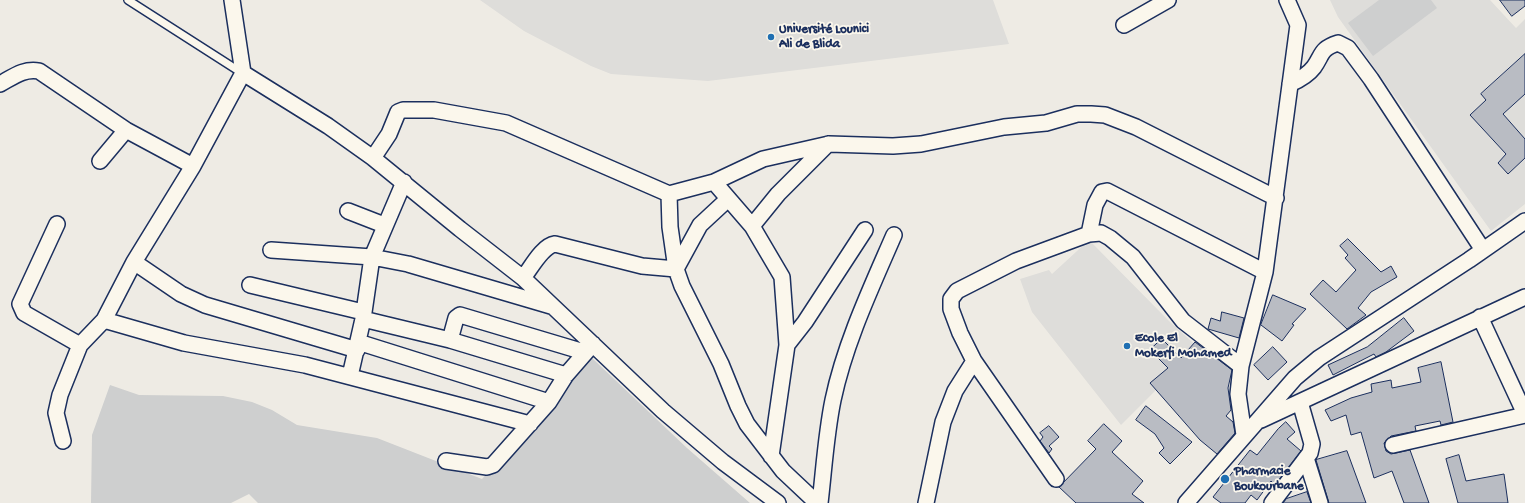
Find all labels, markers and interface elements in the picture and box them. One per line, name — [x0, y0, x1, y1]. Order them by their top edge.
place label: Université Lounici Ali de Blida — [779, 22, 869, 53]
marker: Université Lounici Ali de Blida — [766, 32, 776, 42]
place label: Ecole El Mokerfi Mohamed — [1135, 331, 1231, 362]
marker: Ecole El Mokerfi Mohamed — [1122, 341, 1132, 351]
place label: Pharmacie Boukourbane — [1234, 464, 1304, 495]
marker: Pharmacie Boukourbane — [1219, 473, 1231, 485]

